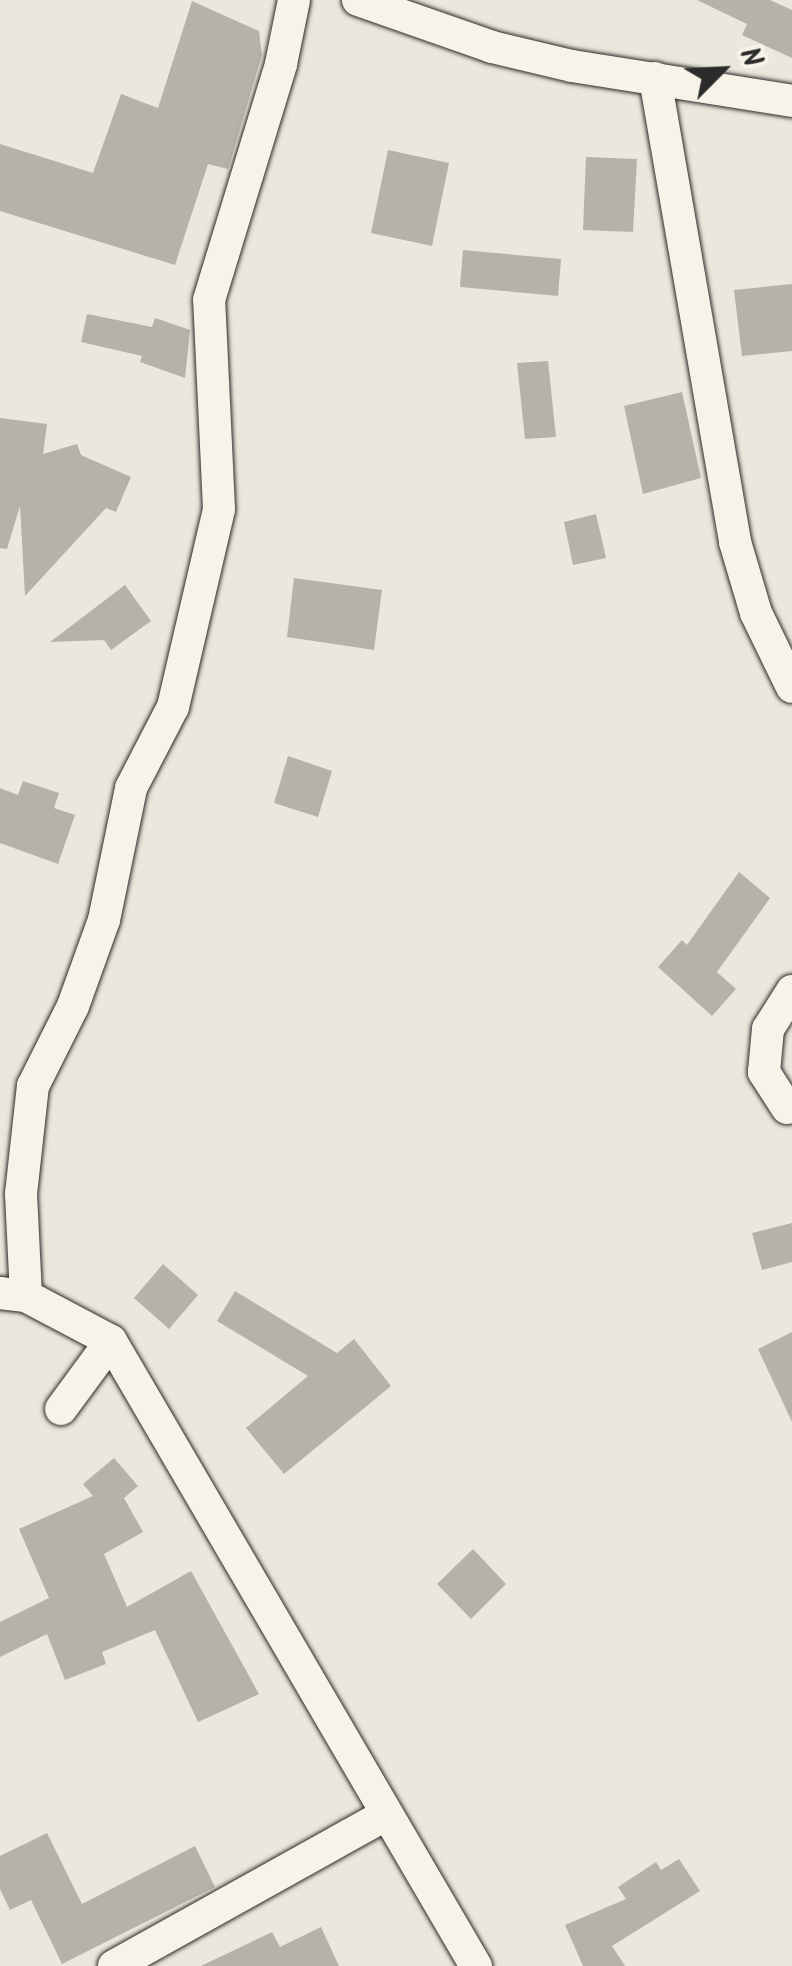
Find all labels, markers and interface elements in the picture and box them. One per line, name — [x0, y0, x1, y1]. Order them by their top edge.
north arrow — [672, 20, 772, 120]
text: N — [726, 40, 774, 75]

